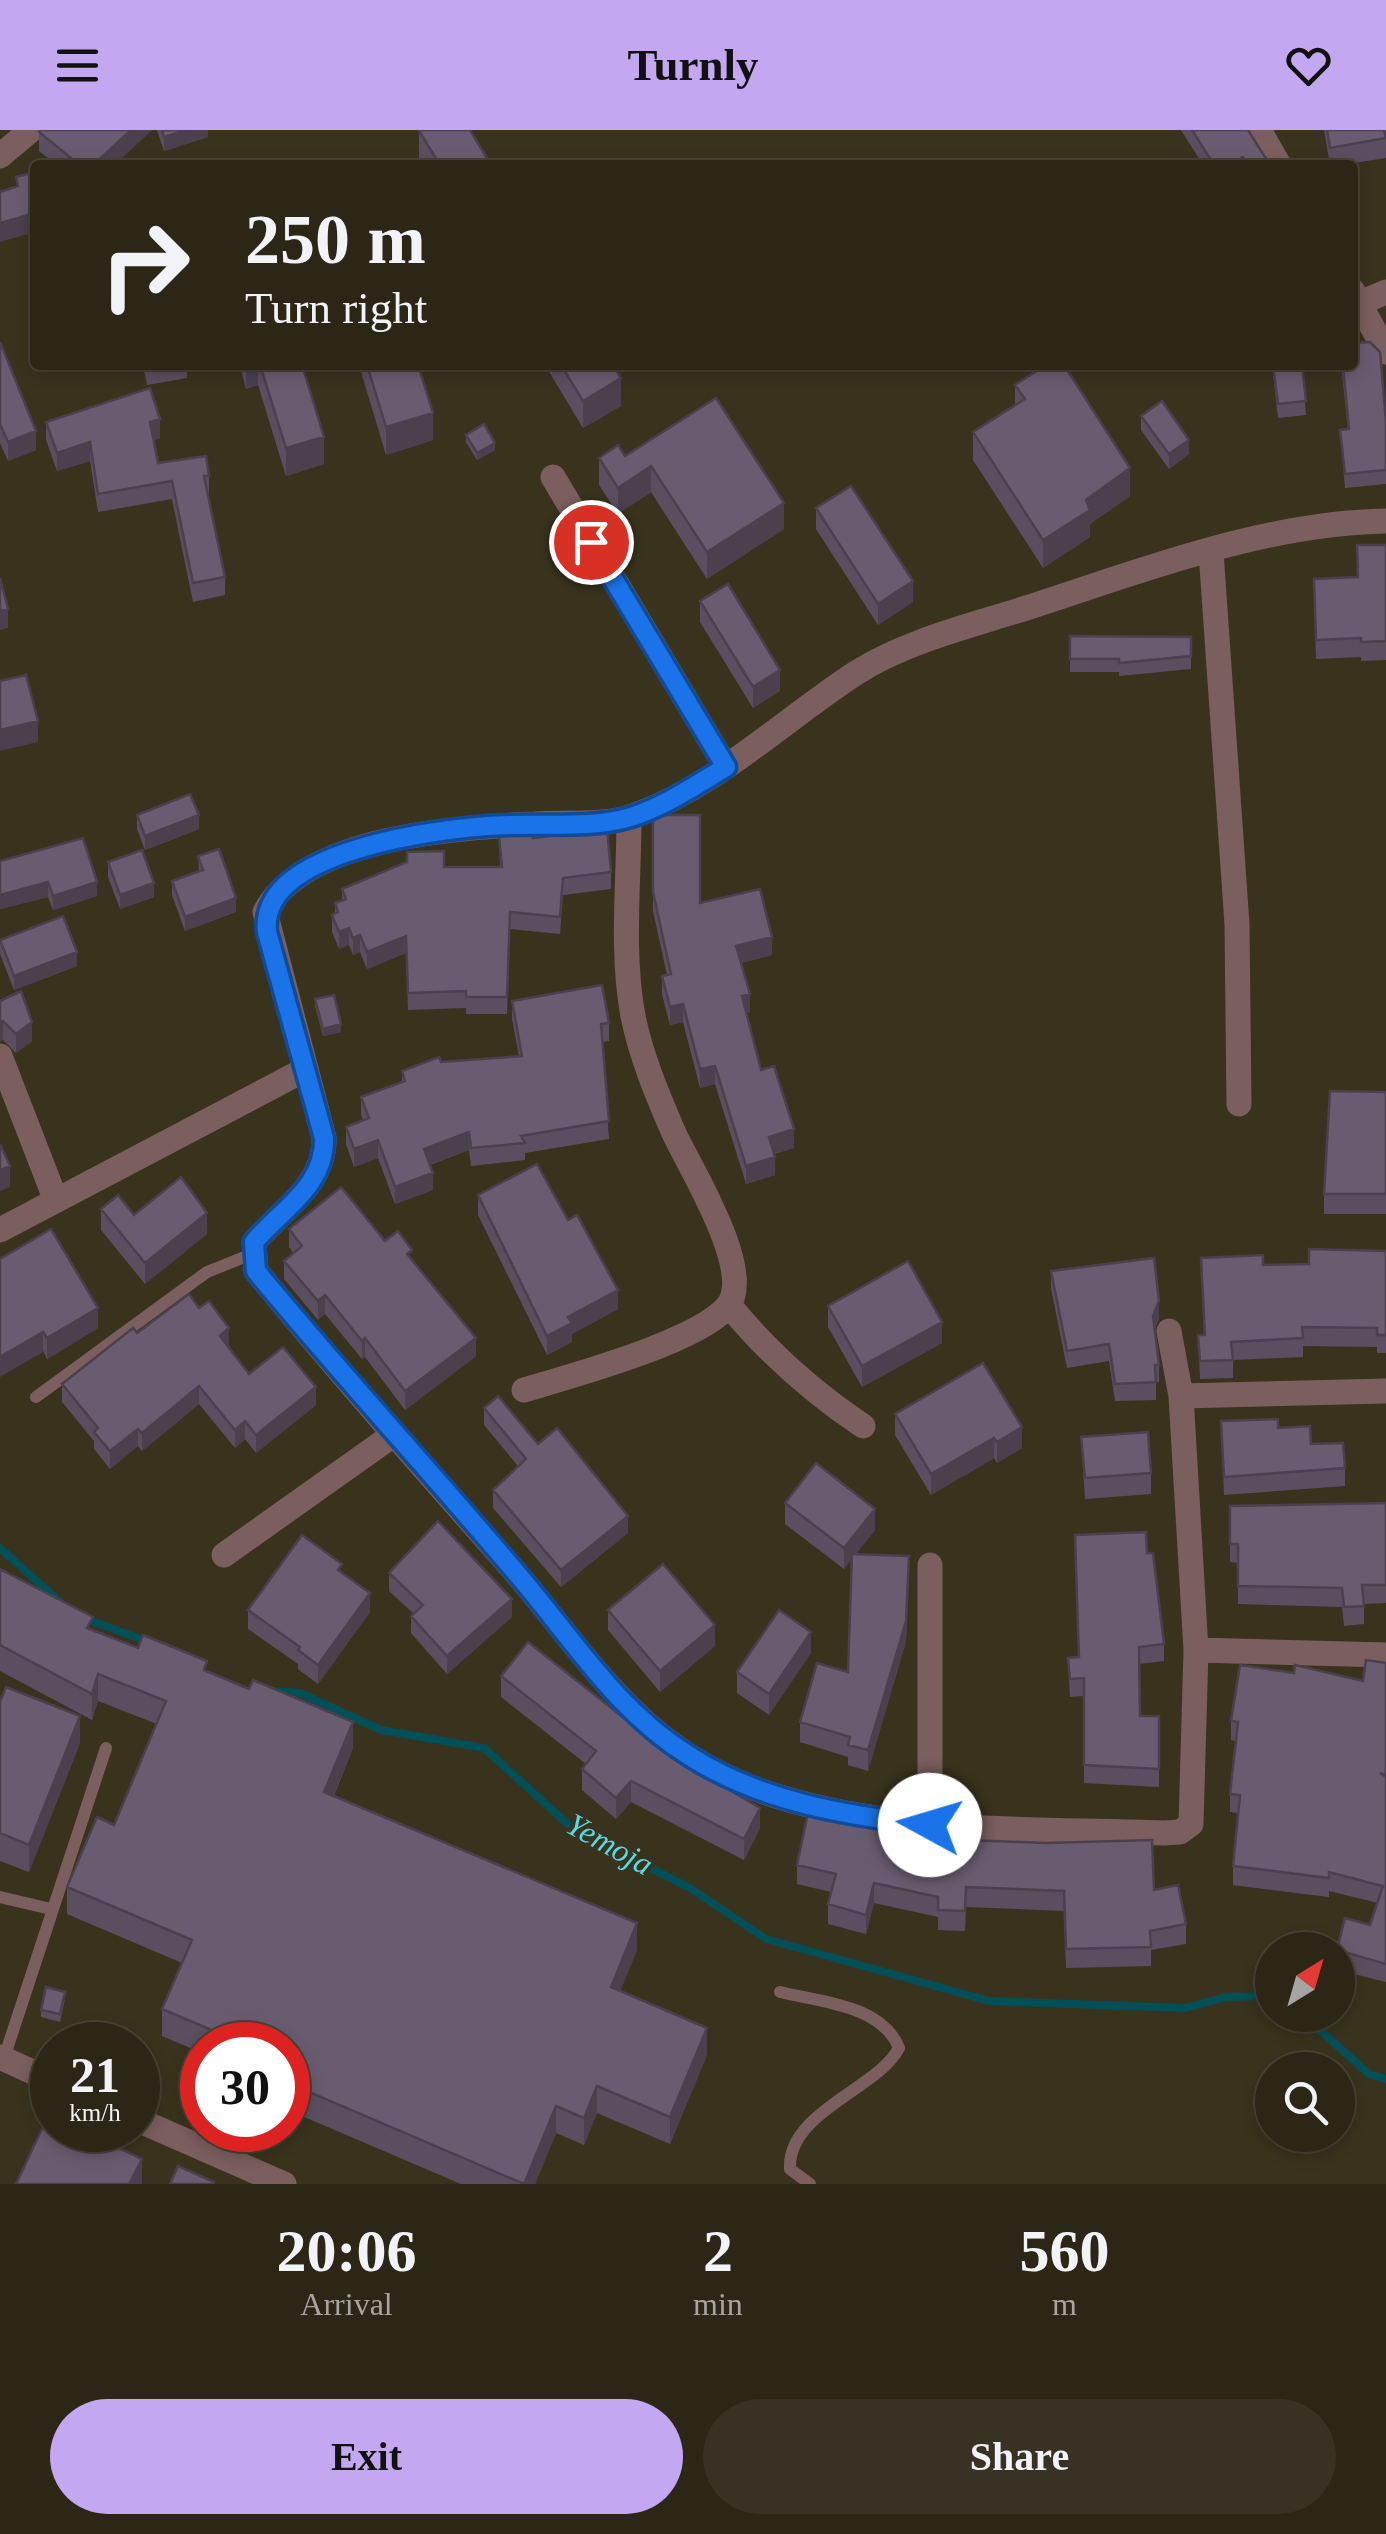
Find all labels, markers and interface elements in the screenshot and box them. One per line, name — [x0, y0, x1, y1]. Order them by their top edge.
icon: menu — [50, 38, 105, 93]
icon: heart — [1281, 38, 1336, 93]
text: Turnly — [628, 40, 758, 90]
icon: right — [80, 200, 210, 330]
text: 250 m — [245, 201, 426, 278]
text: Turn right — [245, 283, 427, 333]
pin — [549, 500, 634, 585]
icon: arrive — [564, 515, 619, 570]
position arrow — [878, 1773, 982, 1877]
water label: Yemoja — [561, 1806, 659, 1882]
north arrow — [1255, 1932, 1355, 2032]
map controls — [1255, 1932, 1355, 2152]
speed limit sign: 30 — [180, 2022, 310, 2152]
text: 21 — [70, 2047, 120, 2103]
button: search — [1255, 2052, 1355, 2152]
text: km/h — [69, 2099, 121, 2126]
text: 20:06 — [277, 2218, 417, 2284]
text: 2 — [703, 2218, 733, 2284]
text: 560 — [1019, 2218, 1109, 2284]
text: Arrival — [300, 2286, 393, 2322]
text: min — [693, 2286, 743, 2322]
text: m — [1052, 2286, 1077, 2322]
button: Exit — [50, 2399, 683, 2514]
button: Share — [703, 2399, 1336, 2514]

